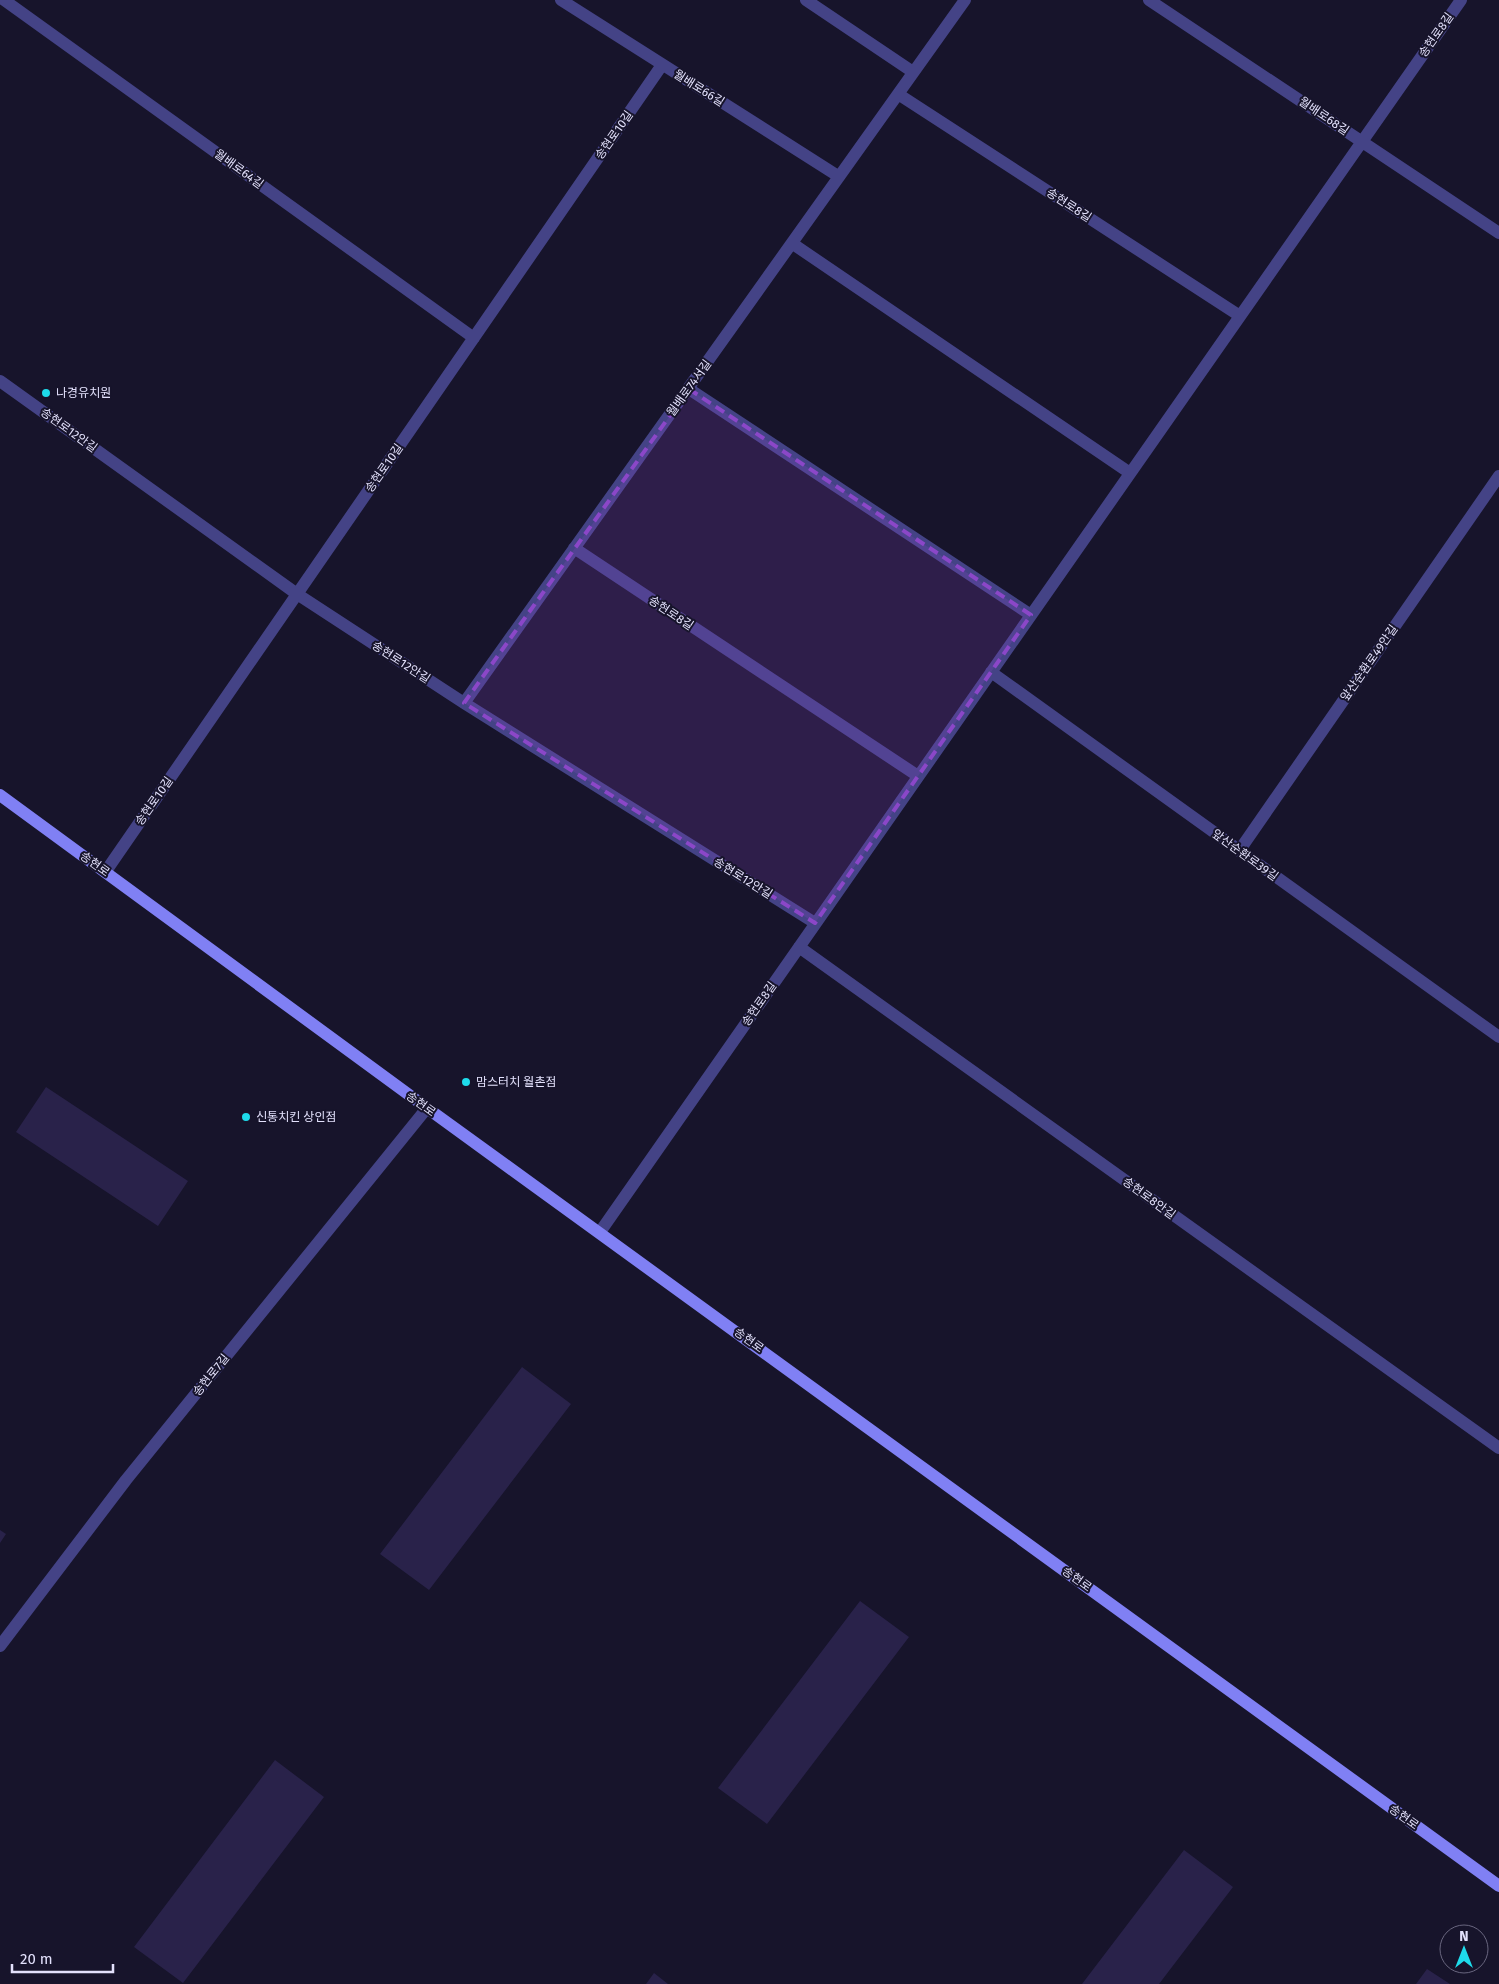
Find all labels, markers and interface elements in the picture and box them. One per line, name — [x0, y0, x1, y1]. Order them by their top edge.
street label: 송현로8길 — [1416, 10, 1456, 60]
street label: 월배로66길 — [671, 67, 727, 109]
street label: 월배로68길 — [1296, 94, 1352, 138]
street label: 송현로10길 — [592, 108, 636, 162]
street label: 월배로64길 — [212, 147, 266, 191]
street label: 송현로8길 — [1044, 185, 1094, 225]
street label: 월배로74서길 — [664, 357, 714, 419]
place label: 나경유치원 — [56, 386, 111, 400]
marker: 나경유치원 — [40, 387, 52, 399]
street label: 송현로12안길 — [38, 405, 100, 455]
street label: 송현로10길 — [362, 441, 406, 495]
street label: 송현로8길 — [646, 593, 696, 633]
street label: 앞산순환로49안길 — [1338, 622, 1400, 704]
street label: 송현로12안길 — [369, 638, 433, 686]
street label: 송현로10길 — [132, 774, 176, 828]
street label: 앞산순환로39길 — [1209, 826, 1281, 884]
street label: 송현로 — [77, 849, 113, 879]
street label: 송현로12안길 — [711, 854, 775, 902]
street label: 송현로8길 — [739, 979, 779, 1029]
place label: 맘스터치 월촌점 — [476, 1075, 556, 1089]
marker: 맘스터치 월촌점 — [460, 1076, 472, 1088]
street label: 송현로 — [403, 1089, 439, 1119]
place label: 신통치킨 상인점 — [256, 1110, 336, 1124]
marker: 신통치킨 상인점 — [240, 1111, 252, 1123]
street label: 송현로8안길 — [1120, 1174, 1178, 1222]
street label: 송현로 — [731, 1325, 767, 1355]
street label: 송현로7길 — [190, 1351, 232, 1399]
street label: 송현로 — [1059, 1564, 1095, 1594]
street label: 송현로 — [1386, 1802, 1422, 1832]
north arrow — [1439, 1924, 1489, 1974]
text: N — [1459, 1928, 1469, 1945]
scale bar — [12, 1942, 114, 1974]
text: 20 m — [20, 1950, 53, 1968]

